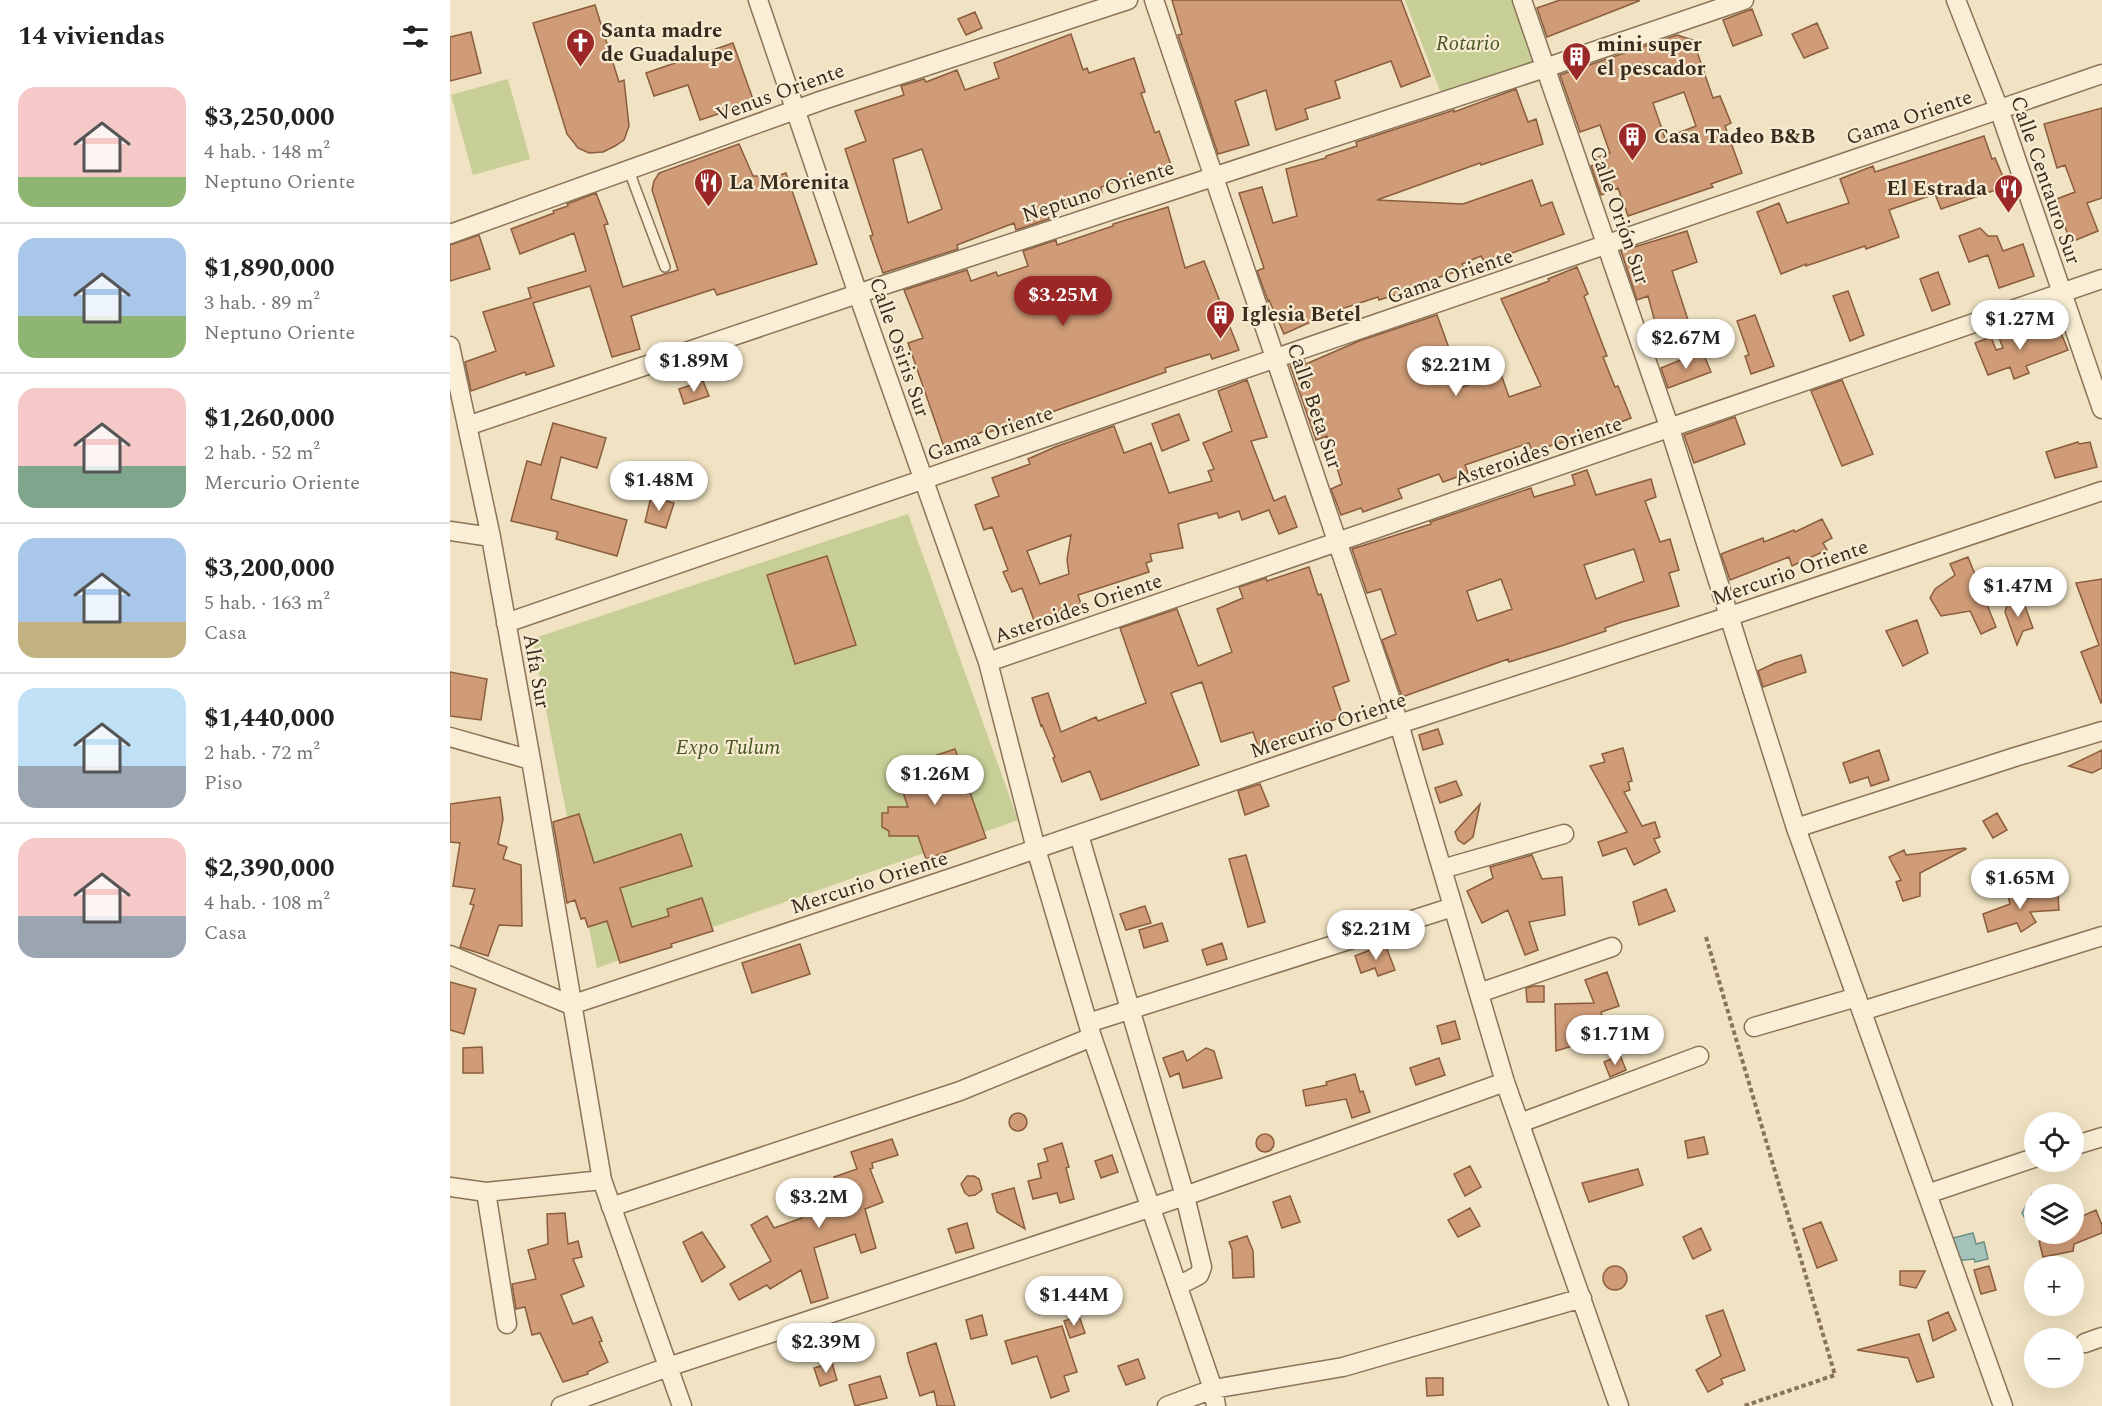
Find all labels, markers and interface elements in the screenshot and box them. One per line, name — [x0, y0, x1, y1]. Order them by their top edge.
place label: Santa madre de Guadalupe — [601, 15, 733, 71]
text: 14 viviendas — [18, 16, 165, 56]
icon: filters — [399, 20, 432, 53]
church icon: Santa madre de Guadalupe — [564, 26, 596, 68]
park label: Rotario — [1436, 28, 1500, 60]
place label: mini super el pescador — [1597, 29, 1705, 85]
building icon: mini super el pescador — [1560, 40, 1592, 82]
street label: Venus Oriente — [712, 55, 849, 131]
street label: Gama Oriente — [1842, 81, 1977, 155]
street label: Calle Centauro Sur — [2001, 92, 2089, 269]
text: $3,250,000 — [204, 97, 335, 137]
icon: home — [66, 111, 138, 183]
building icon: Casa Tadeo B&B — [1617, 120, 1649, 162]
place label: Casa Tadeo B&B — [1654, 121, 1815, 153]
text: 4 hab. · 148 m² — [204, 137, 330, 167]
street label: Calle Orión Sur — [1580, 142, 1658, 289]
street label: Neptuno Oriente — [1018, 152, 1179, 232]
restaurant icon: La Morenita — [692, 166, 724, 208]
text: Neptuno Oriente — [204, 167, 355, 197]
place label: La Morenita — [729, 167, 849, 199]
restaurant icon: El Estrada — [1992, 172, 2024, 214]
place label: El Estrada — [1886, 173, 1987, 205]
street label: Gama Oriente — [1383, 240, 1518, 314]
text: $1,890,000 — [204, 248, 335, 288]
icon: home — [66, 262, 138, 334]
street label: Calle Osiris Sur — [860, 273, 938, 422]
pin: $3.25M — [1014, 276, 1112, 327]
text: $3.25M — [1028, 280, 1098, 310]
text: 3 hab. · 89 m² — [204, 288, 320, 318]
building icon: Iglesia Betel — [1204, 298, 1236, 340]
place label: Iglesia Betel — [1241, 299, 1361, 331]
pin: $1.27M — [1971, 300, 2069, 351]
text: $1.27M — [1985, 304, 2055, 334]
text: Neptuno Oriente — [204, 318, 355, 348]
pin: $2.67M — [1637, 319, 1735, 370]
text: $2.67M — [1651, 323, 1721, 353]
street label: Calle Beta Sur — [1278, 339, 1351, 474]
pin: $1.89M — [645, 342, 743, 393]
text: $1.89M — [659, 346, 729, 376]
pin: $2.21M — [1407, 346, 1505, 397]
text: $2.21M — [1421, 350, 1491, 380]
street label: Gama Oriente — [923, 397, 1058, 471]
text: $1,260,000 — [204, 398, 335, 438]
street label: Asteroides Oriente — [1450, 408, 1627, 496]
icon: home — [66, 412, 138, 484]
text: 2 hab. · 52 m² — [204, 438, 320, 468]
pin: $1.48M — [610, 461, 708, 512]
text: $1.48M — [624, 465, 694, 495]
text: Mercurio Oriente — [204, 468, 360, 498]
street label: Mercurio Oriente — [1708, 531, 1873, 615]
text: $3,200,000 — [204, 548, 335, 588]
icon: home — [66, 562, 138, 634]
street label: Asteroides Oriente — [990, 565, 1167, 653]
pin: $1.47M — [1969, 567, 2067, 618]
text: $1.47M — [1983, 571, 2053, 601]
text: 5 hab. · 163 m² — [204, 588, 330, 618]
text: Casa — [204, 618, 247, 648]
street label: Alfa Sur — [514, 631, 558, 711]
street label: Mercurio Oriente — [1246, 684, 1411, 768]
text: $1,440,000 — [204, 698, 335, 738]
icon: home — [66, 712, 138, 784]
park label: Expo Tulum — [676, 732, 780, 764]
text: 2 hab. · 72 m² — [204, 738, 320, 768]
pin: $1.26M — [886, 755, 984, 806]
text: $1.26M — [900, 759, 970, 789]
text: Piso — [204, 768, 242, 798]
street label: Mercurio Oriente — [786, 842, 952, 923]
text: $2,390,000 — [204, 848, 335, 888]
pin: $1.65M — [1971, 859, 2069, 910]
icon: home — [66, 862, 138, 934]
text: $1.65M — [1985, 863, 2055, 893]
text: 4 hab. · 108 m² — [204, 888, 330, 918]
pin: $2.21M — [1327, 910, 1425, 961]
text: $2.21M — [1341, 914, 1411, 944]
text: Casa — [204, 918, 247, 948]
pin: $1.71M — [1566, 1015, 1664, 1066]
text: $1.71M — [1580, 1019, 1650, 1049]
map controls — [2024, 1112, 2084, 1388]
button: locate — [2024, 1112, 2084, 1172]
pin: $3.2M — [777, 1178, 861, 1229]
text: $3.2M — [790, 1182, 848, 1212]
button: layers — [2024, 1184, 2084, 1244]
button: + — [2024, 1256, 2084, 1316]
pin: $1.44M — [1025, 1276, 1123, 1327]
text: $1.44M — [1039, 1280, 1109, 1310]
pin: $2.39M — [777, 1323, 875, 1374]
text: $2.39M — [791, 1327, 861, 1357]
button: − — [2024, 1328, 2084, 1388]

